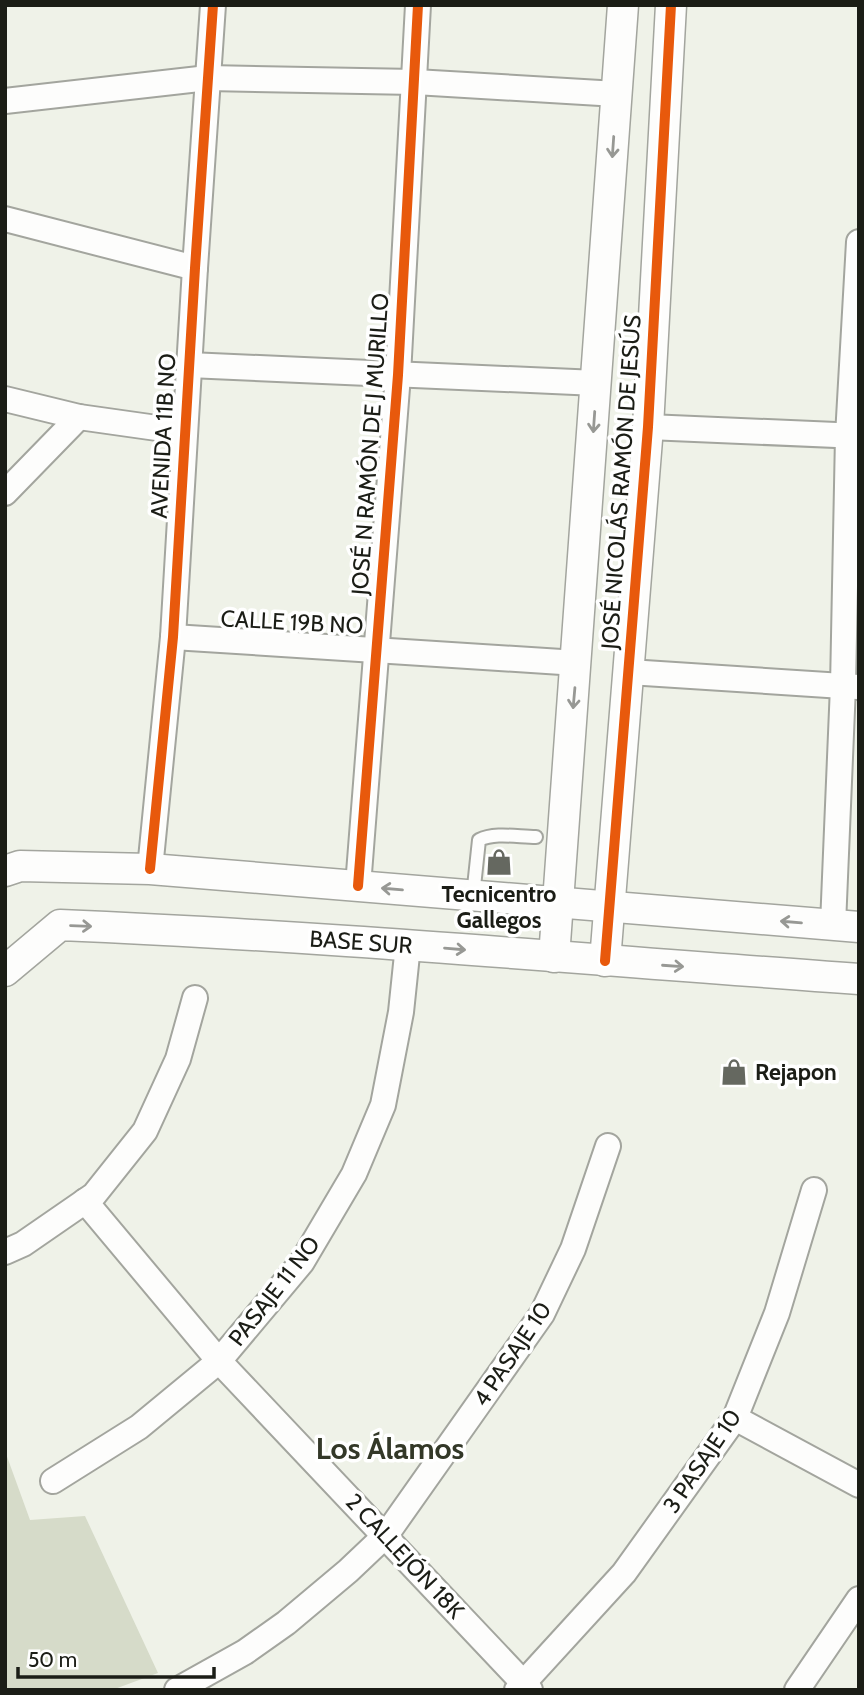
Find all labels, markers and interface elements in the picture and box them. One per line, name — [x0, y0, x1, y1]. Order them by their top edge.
one-way arrow — [606, 135, 619, 157]
street label: JOSÉ N RAMÓN DE J MURILLO — [344, 292, 395, 597]
street label: JOSÉ NICOLÁS RAMÓN DE JESÚS — [594, 314, 647, 651]
street label: AVENIDA 11B NO — [145, 353, 181, 519]
one-way arrow — [587, 411, 600, 433]
street label: CALLE 19B NO — [220, 604, 364, 640]
one-way arrow — [567, 686, 580, 709]
shop icon: Tecnicentro Gallegos — [484, 847, 514, 877]
place label: Tecnicentro Gallegos — [442, 880, 556, 934]
one-way arrow — [381, 882, 403, 895]
one-way arrow — [780, 915, 803, 928]
one-way arrow — [69, 920, 92, 933]
street label: BASE SUR — [309, 924, 414, 960]
one-way arrow — [443, 943, 466, 956]
one-way arrow — [661, 960, 684, 973]
shop icon: Rejapon — [719, 1057, 749, 1087]
place label: Rejapon — [755, 1058, 837, 1086]
street label: PASAJE 11 NO — [222, 1230, 326, 1352]
street label: 4 PASAJE 10 — [467, 1297, 557, 1411]
street label: 3 PASAJE 10 — [657, 1404, 747, 1518]
district label: Los Álamos — [316, 1430, 464, 1467]
street label: 2 CALLEJÓN 18K — [340, 1488, 470, 1624]
scale bar — [18, 1636, 214, 1680]
text: 50 m — [28, 1647, 77, 1672]

